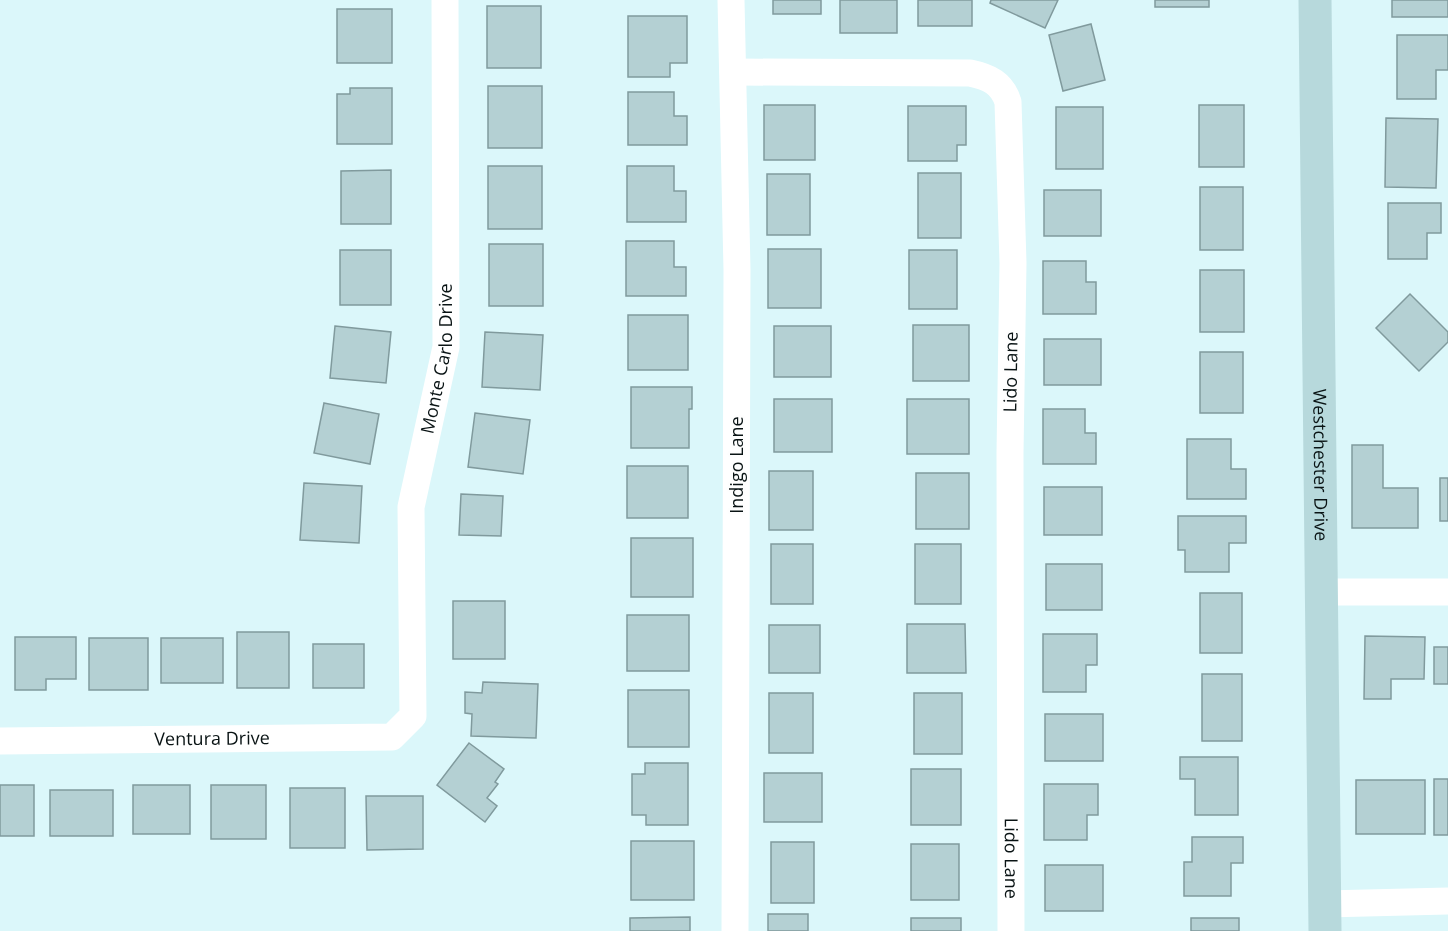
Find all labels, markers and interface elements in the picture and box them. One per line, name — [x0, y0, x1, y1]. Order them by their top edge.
street label: Monte Carlo Drive — [414, 283, 457, 436]
street label: Lido Lane — [997, 331, 1023, 413]
street label: Westchester Drive — [1308, 388, 1334, 541]
street label: Indigo Lane — [724, 416, 748, 514]
street label: Ventura Drive — [154, 725, 270, 750]
street label: Lido Lane — [1000, 818, 1024, 899]

